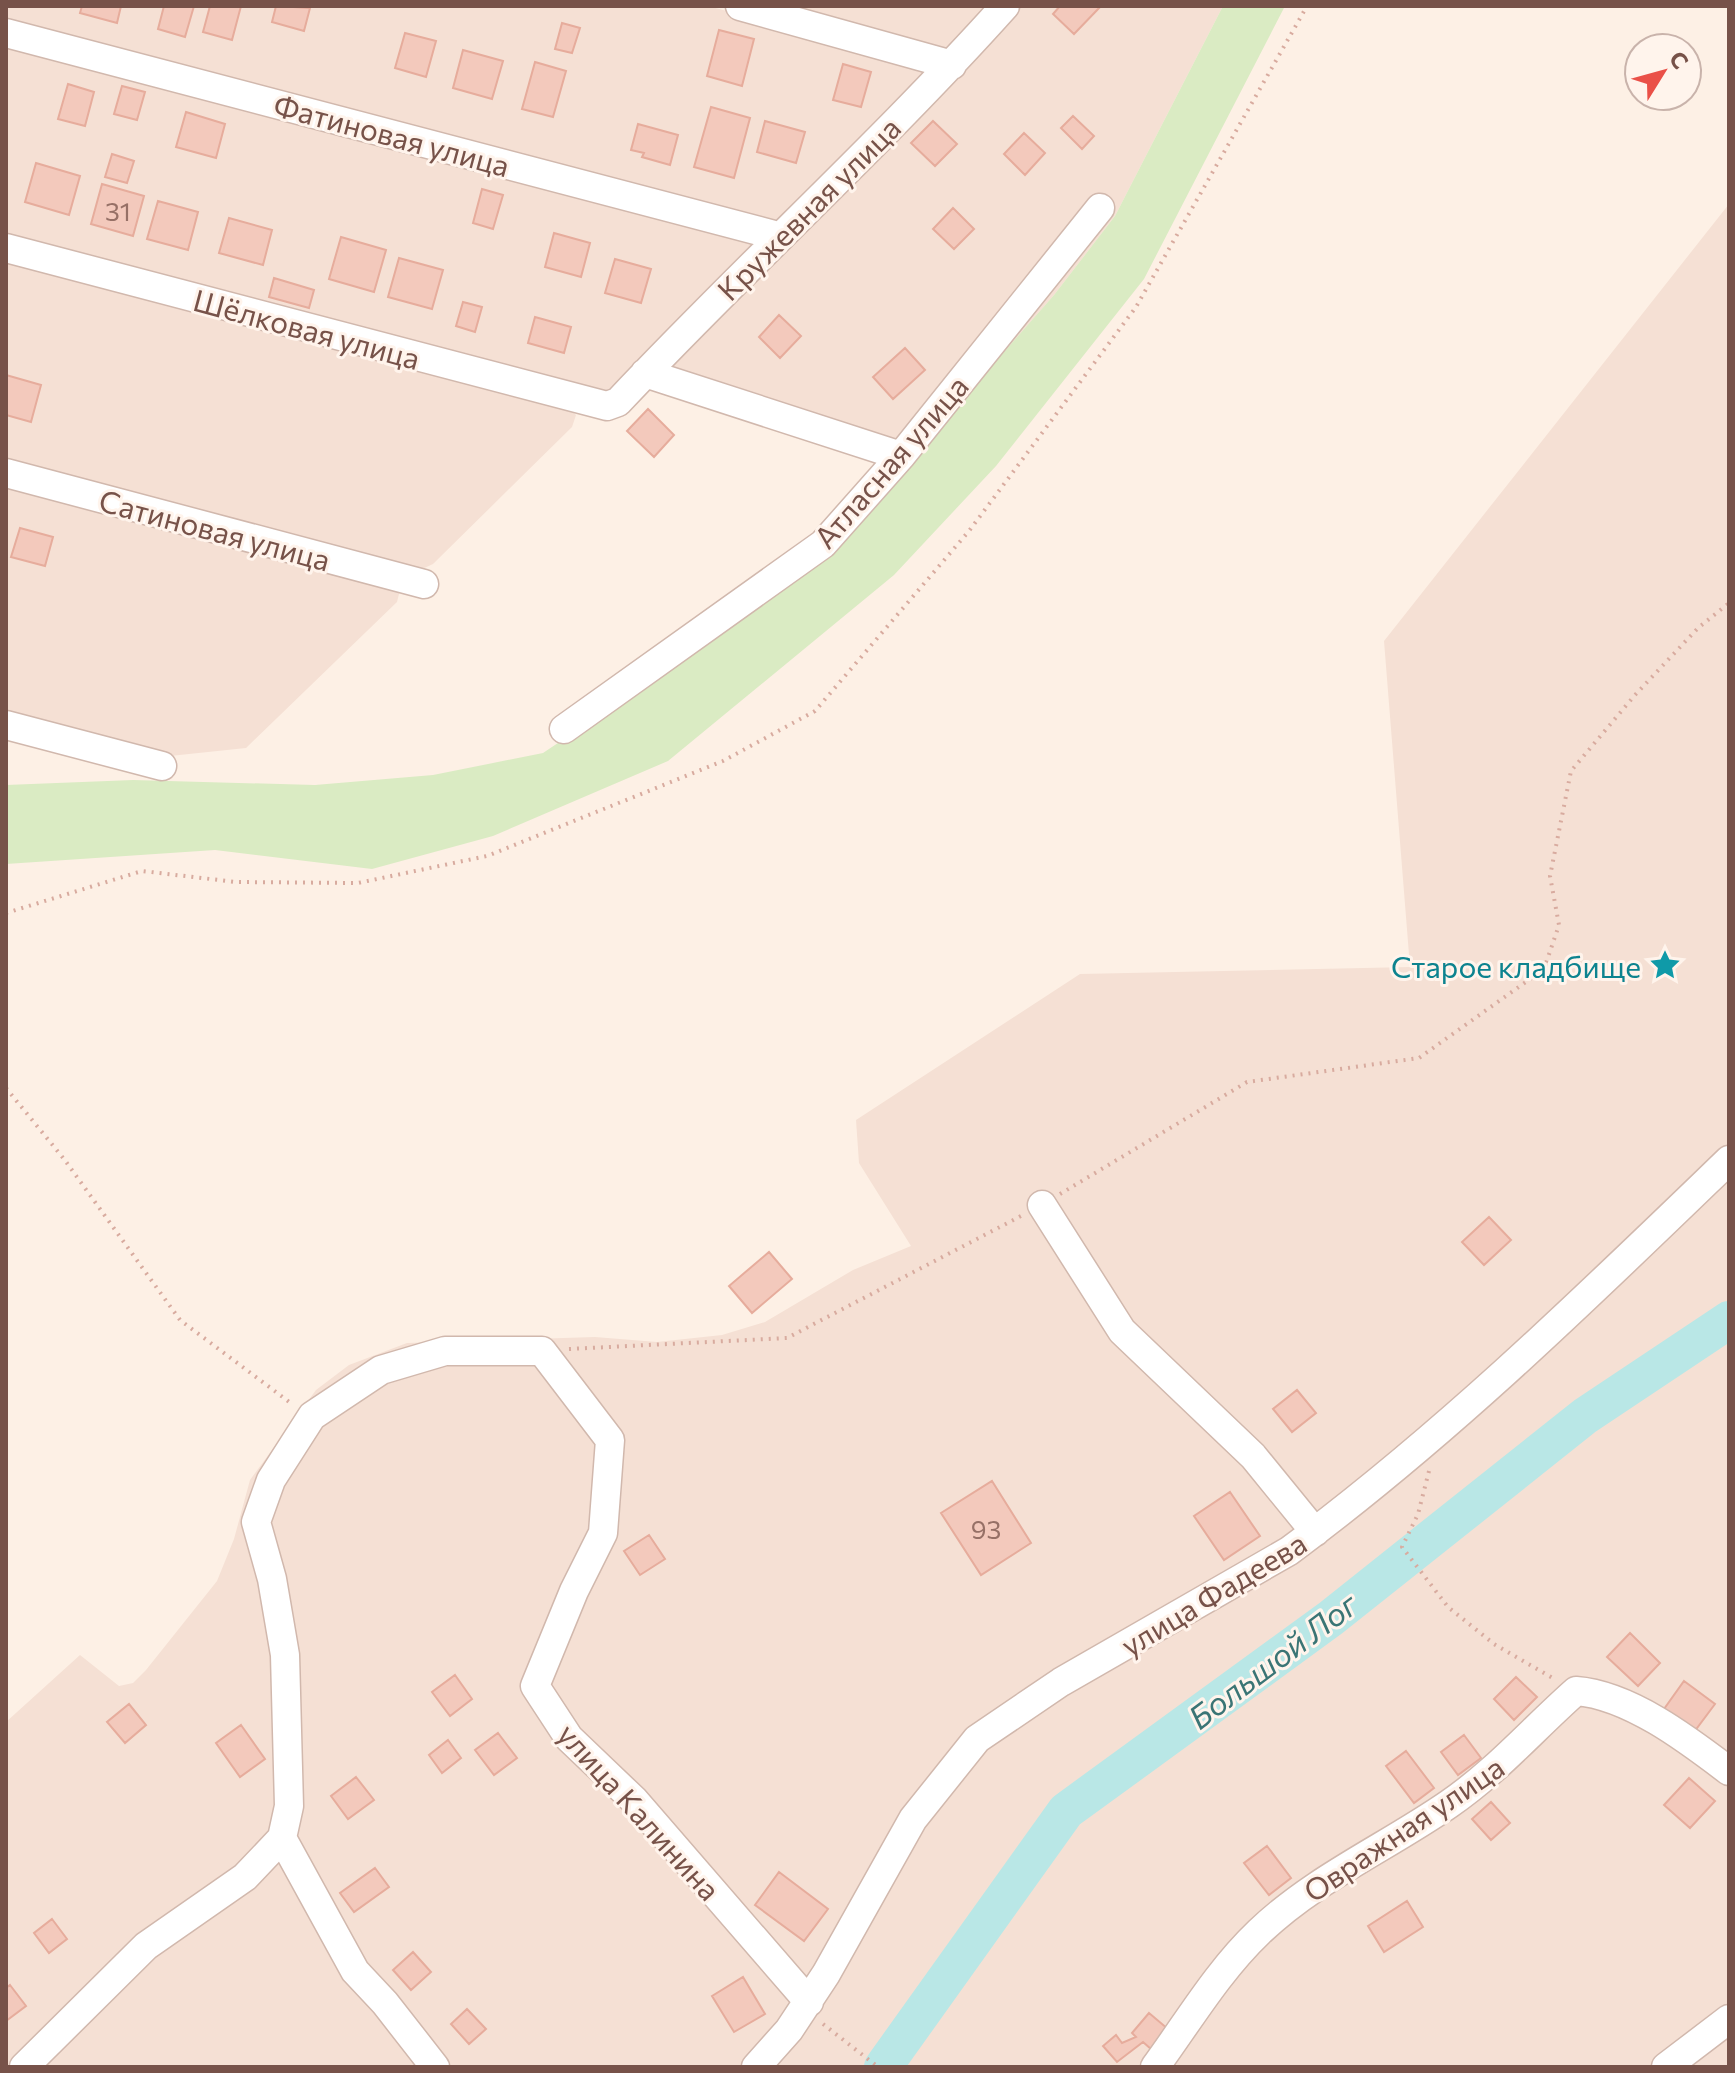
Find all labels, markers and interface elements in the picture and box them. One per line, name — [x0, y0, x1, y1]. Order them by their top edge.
north arrow — [1623, 32, 1703, 112]
text: С — [1664, 46, 1695, 74]
street label: Фатиновая улица — [270, 85, 514, 183]
street label: Кружевная улица — [709, 109, 907, 307]
house number: 31 — [105, 195, 131, 226]
street label: Шёлковая улица — [190, 280, 424, 376]
street label: Атласная улица — [805, 367, 975, 555]
street label: Сатиновая улица — [96, 480, 334, 578]
place label: Старое кладбище — [1391, 947, 1641, 984]
place icon: Старое кладбище — [1648, 948, 1682, 982]
house number: 93 — [971, 1513, 1001, 1544]
street label: улица Фадеева — [1114, 1523, 1312, 1663]
water label: Большой Лог — [1180, 1583, 1365, 1737]
street label: улица Калинина — [551, 1715, 729, 1907]
street label: Овражная улица — [1296, 1747, 1510, 1909]

